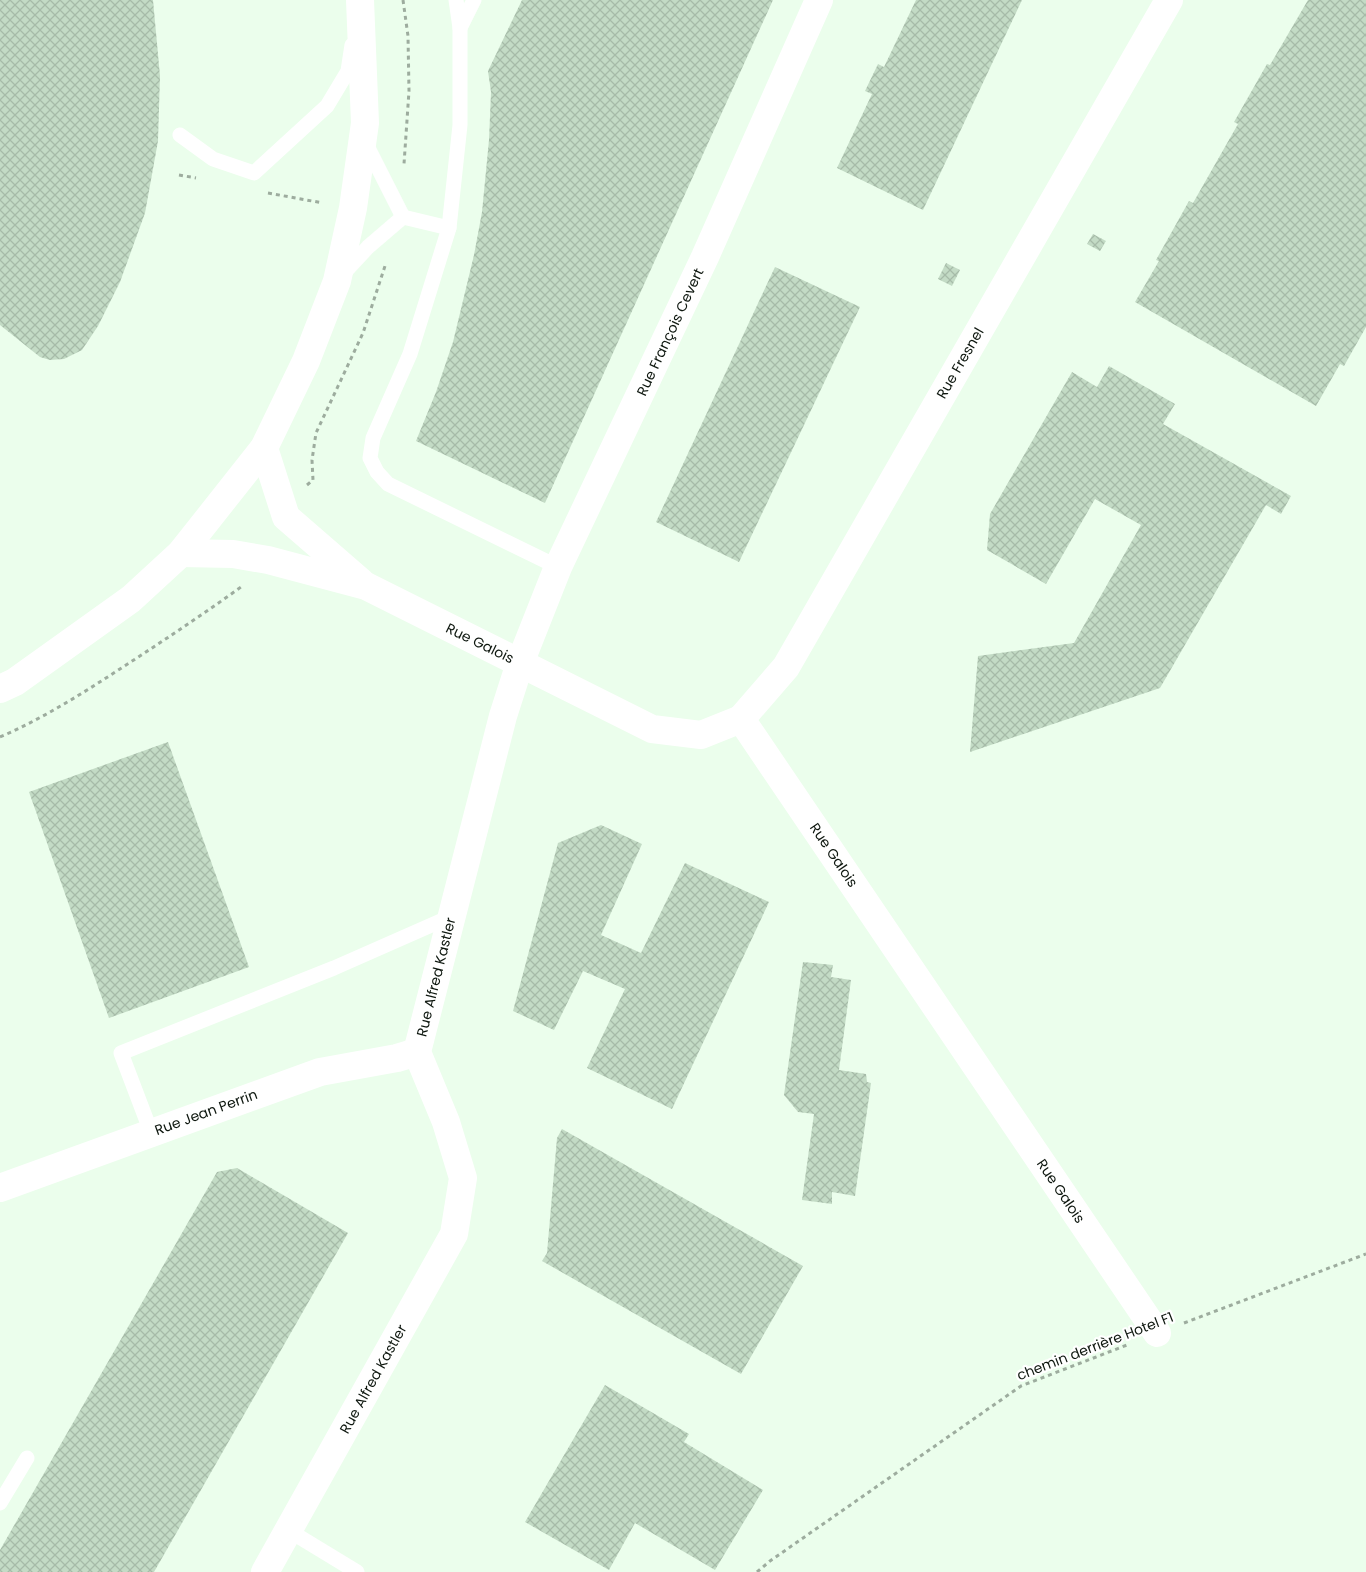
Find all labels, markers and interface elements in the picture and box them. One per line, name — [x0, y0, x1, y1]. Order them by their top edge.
street label: Rue François Cevert — [632, 265, 708, 399]
street label: Rue Fresnel — [932, 324, 988, 402]
street label: Rue Galois — [443, 618, 517, 668]
street label: Rue Galois — [805, 819, 863, 891]
street label: Rue Alfred Kastler — [412, 915, 460, 1039]
street label: Rue Jean Perrin — [152, 1084, 260, 1140]
street label: Rue Galois — [1032, 1155, 1090, 1227]
street label: chemin derrière Hotel F1 — [1014, 1307, 1176, 1385]
street label: Rue Alfred Kastler — [335, 1321, 411, 1437]

